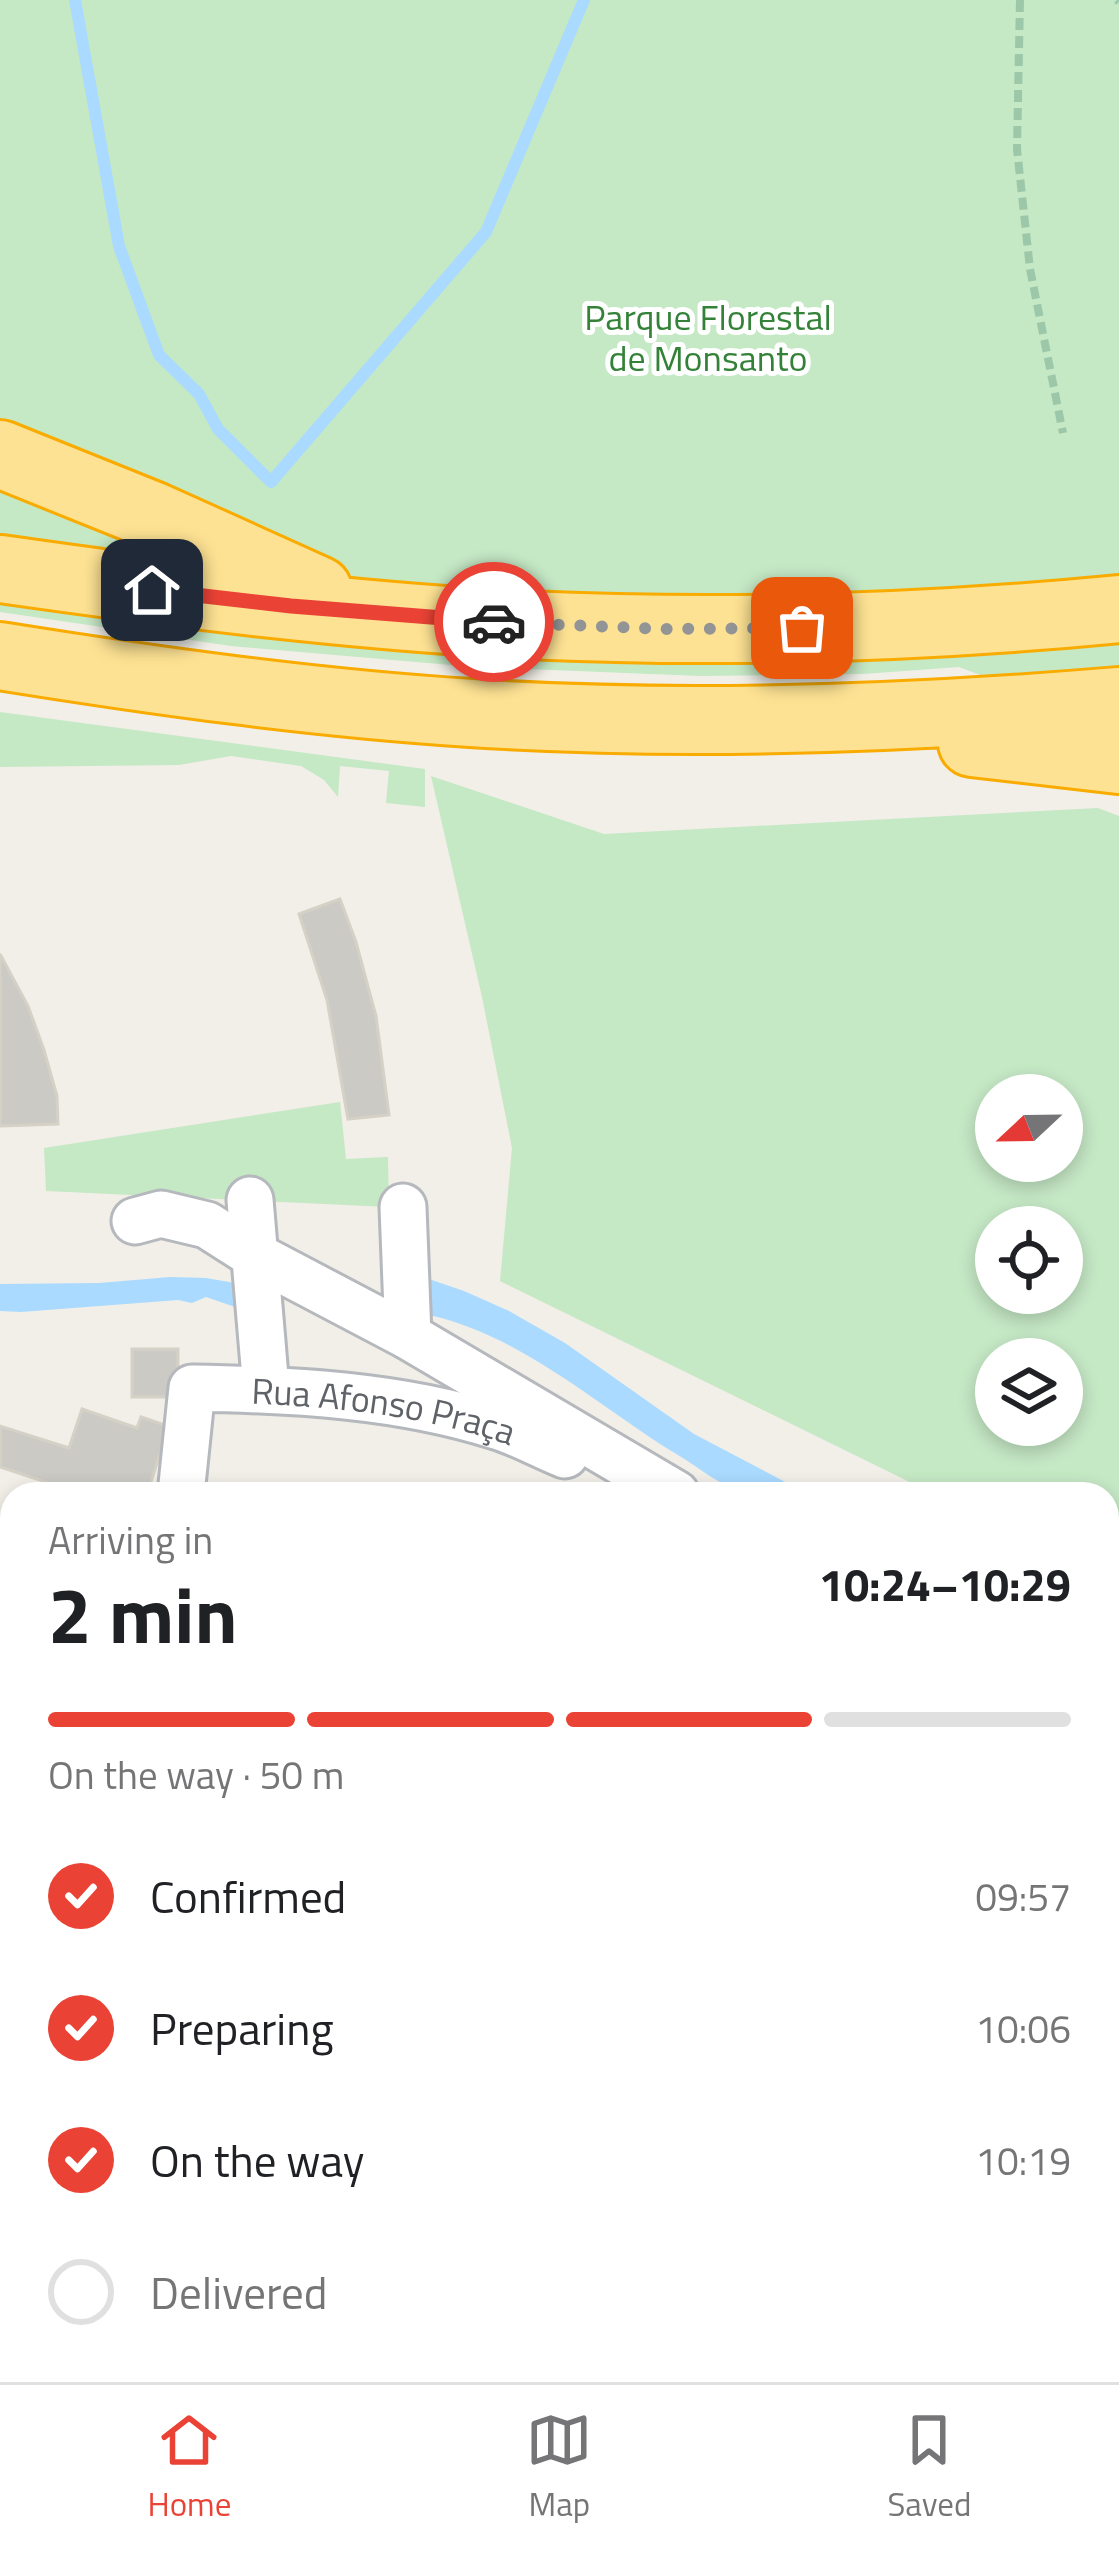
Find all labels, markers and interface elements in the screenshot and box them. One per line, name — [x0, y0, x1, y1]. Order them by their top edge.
park label: Parque Florestal de Monsanto — [584, 289, 832, 385]
pin — [101, 539, 203, 641]
icon: home — [119, 557, 185, 623]
courier — [434, 562, 554, 682]
pin — [751, 577, 853, 679]
icon: car — [461, 589, 527, 655]
icon: bag — [769, 595, 835, 661]
north arrow — [975, 1074, 1083, 1182]
map controls — [975, 1074, 1083, 1446]
button: locate — [975, 1206, 1083, 1314]
button: layers — [975, 1338, 1083, 1446]
street label: Rua Afonso Praça — [250, 1362, 524, 1458]
text: Arriving in — [48, 1510, 213, 1569]
text: 10:24–10:29 — [819, 1550, 1071, 1618]
text: 2 min — [48, 1555, 238, 1673]
text: On the way · 50 m — [48, 1745, 344, 1804]
text: Confirmed — [150, 1862, 346, 1930]
icon: check — [48, 1863, 114, 1929]
text: 09:57 — [975, 1867, 1071, 1926]
text: Preparing — [150, 1994, 334, 2062]
icon: check — [48, 1995, 114, 2061]
text: 10:06 — [975, 1999, 1071, 2058]
text: On the way — [150, 2126, 364, 2194]
icon: check — [48, 2127, 114, 2193]
text: 10:19 — [975, 2131, 1071, 2190]
text: Delivered — [150, 2258, 328, 2326]
tab: Home — [148, 2407, 231, 2529]
tab: Map — [526, 2407, 592, 2529]
tab: Saved — [887, 2407, 971, 2529]

